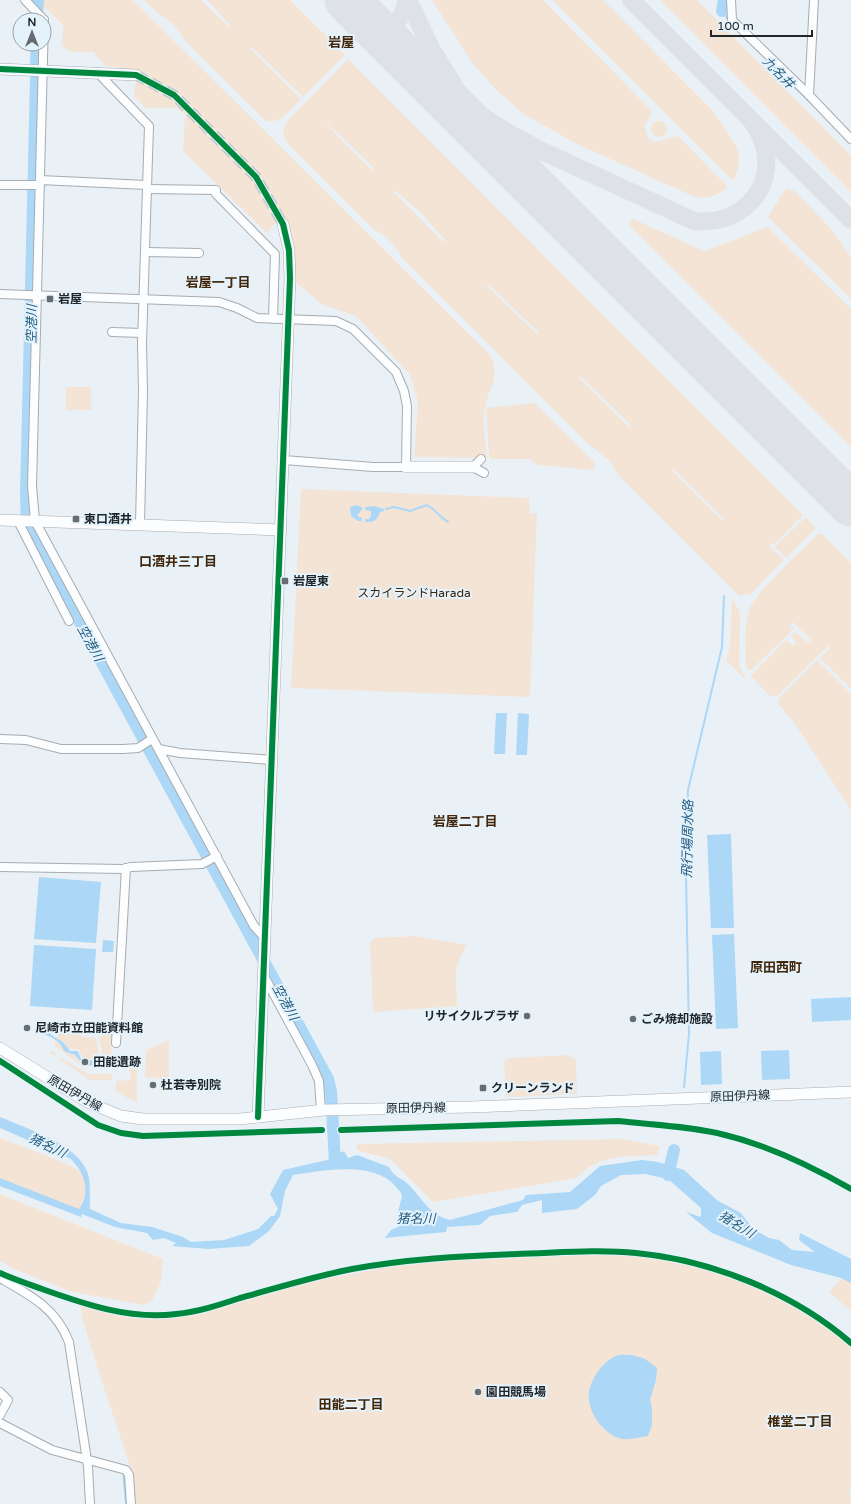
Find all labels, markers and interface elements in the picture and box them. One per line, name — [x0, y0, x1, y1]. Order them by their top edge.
north arrow — [12, 12, 52, 52]
scale bar — [711, 12, 812, 38]
text: N — [28, 16, 36, 29]
text: 100 m — [717, 19, 754, 33]
district label: 岩屋 — [328, 35, 354, 51]
water label: 九名井 — [759, 53, 798, 93]
district label: 岩屋一丁目 — [185, 275, 251, 291]
place label: 岩屋 — [58, 292, 82, 306]
marker: 岩屋 — [45, 294, 55, 304]
water label: 空港川 — [24, 302, 40, 344]
place label: 東口酒井 — [84, 512, 132, 526]
marker: 東口酒井 — [71, 514, 81, 524]
district label: 口酒井三丁目 — [139, 554, 217, 570]
place label: 岩屋東 — [293, 574, 329, 588]
marker: 岩屋東 — [280, 576, 290, 586]
park label: スカイランドHarada — [357, 586, 471, 600]
water label: 空港川 — [74, 623, 108, 666]
water label: 飛行場周水路 — [679, 799, 697, 878]
district label: 岩屋二丁目 — [432, 814, 498, 830]
district label: 原田西町 — [750, 960, 802, 976]
water label: 空港川 — [269, 982, 303, 1025]
place label: リサイクルプラザ — [424, 1009, 519, 1023]
marker: リサイクルプラザ — [522, 1011, 532, 1021]
place label: ごみ焼却施設 — [641, 1012, 713, 1026]
marker: ごみ焼却施設 — [628, 1014, 638, 1024]
place label: 尼崎市立田能資料館 — [35, 1021, 143, 1035]
marker: 尼崎市立田能資料館 — [22, 1023, 32, 1033]
place label: 田能遺跡 — [93, 1055, 141, 1069]
marker: 田能遺跡 — [80, 1057, 90, 1067]
street label: 原田伊丹線 — [46, 1072, 104, 1114]
place label: 杜若寺別院 — [161, 1078, 221, 1092]
marker: 杜若寺別院 — [148, 1080, 158, 1090]
place label: クリーンランド — [491, 1081, 574, 1095]
marker: クリーンランド — [478, 1083, 488, 1093]
street label: 原田伊丹線 — [710, 1088, 770, 1104]
street label: 原田伊丹線 — [386, 1100, 446, 1116]
water label: 猪名川 — [27, 1130, 70, 1163]
water label: 猪名川 — [716, 1208, 759, 1243]
water label: 猪名川 — [396, 1211, 437, 1227]
place label: 園田競馬場 — [486, 1385, 546, 1399]
marker: 園田競馬場 — [473, 1387, 483, 1397]
district label: 田能二丁目 — [318, 1397, 384, 1413]
district label: 椎堂二丁目 — [767, 1414, 833, 1430]

